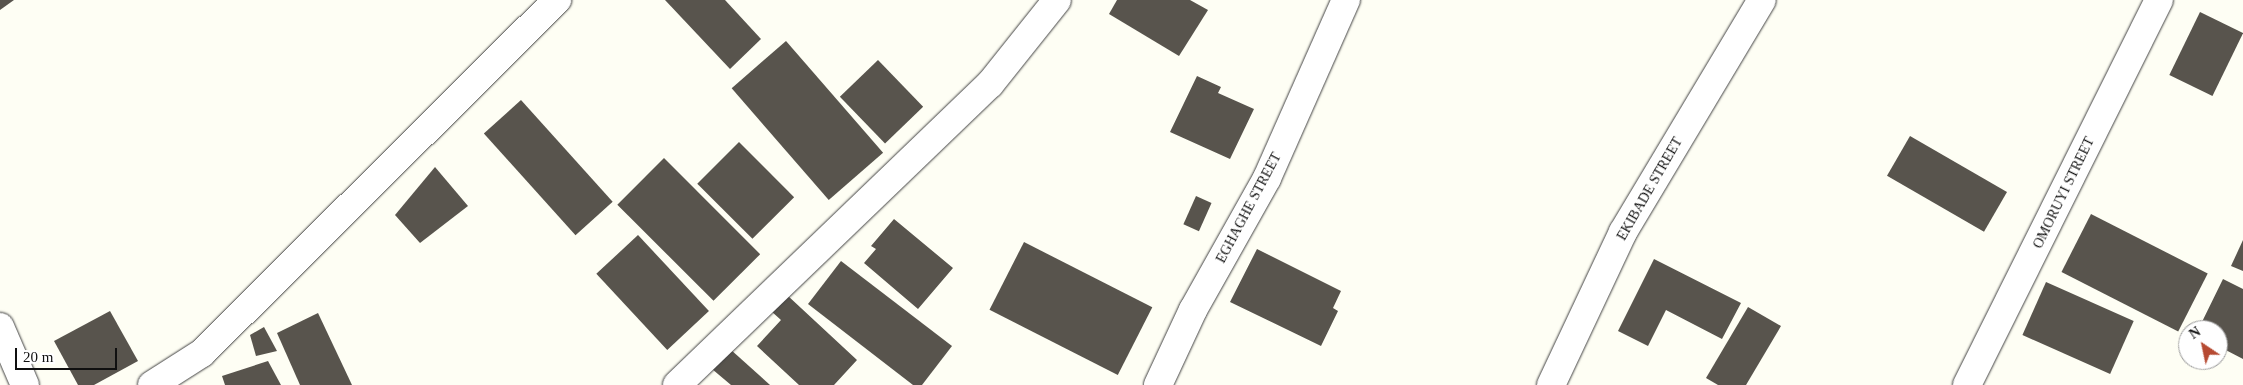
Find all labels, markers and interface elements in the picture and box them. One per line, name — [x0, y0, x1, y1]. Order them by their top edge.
street label: EKIBADE STREET — [1614, 134, 1686, 244]
street label: OMORUYI STREET — [2030, 135, 2098, 251]
street label: EGHAGHE STREET — [1213, 150, 1285, 266]
north arrow — [2178, 320, 2228, 370]
text: N — [2187, 324, 2203, 342]
scale bar — [18, 338, 120, 370]
text: 20 m — [23, 349, 53, 365]

